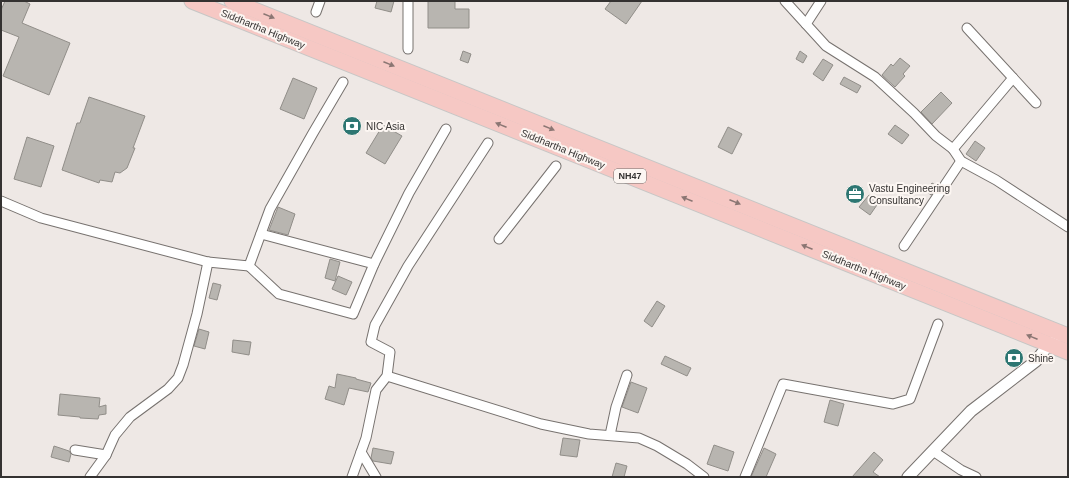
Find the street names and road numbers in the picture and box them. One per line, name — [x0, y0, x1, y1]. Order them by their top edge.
street label: Siddhartha Highway — [219, 7, 307, 51]
street label: Siddhartha Highway — [519, 127, 607, 171]
road number: NH47 — [614, 169, 646, 183]
street label: Siddhartha Highway — [820, 248, 908, 292]

